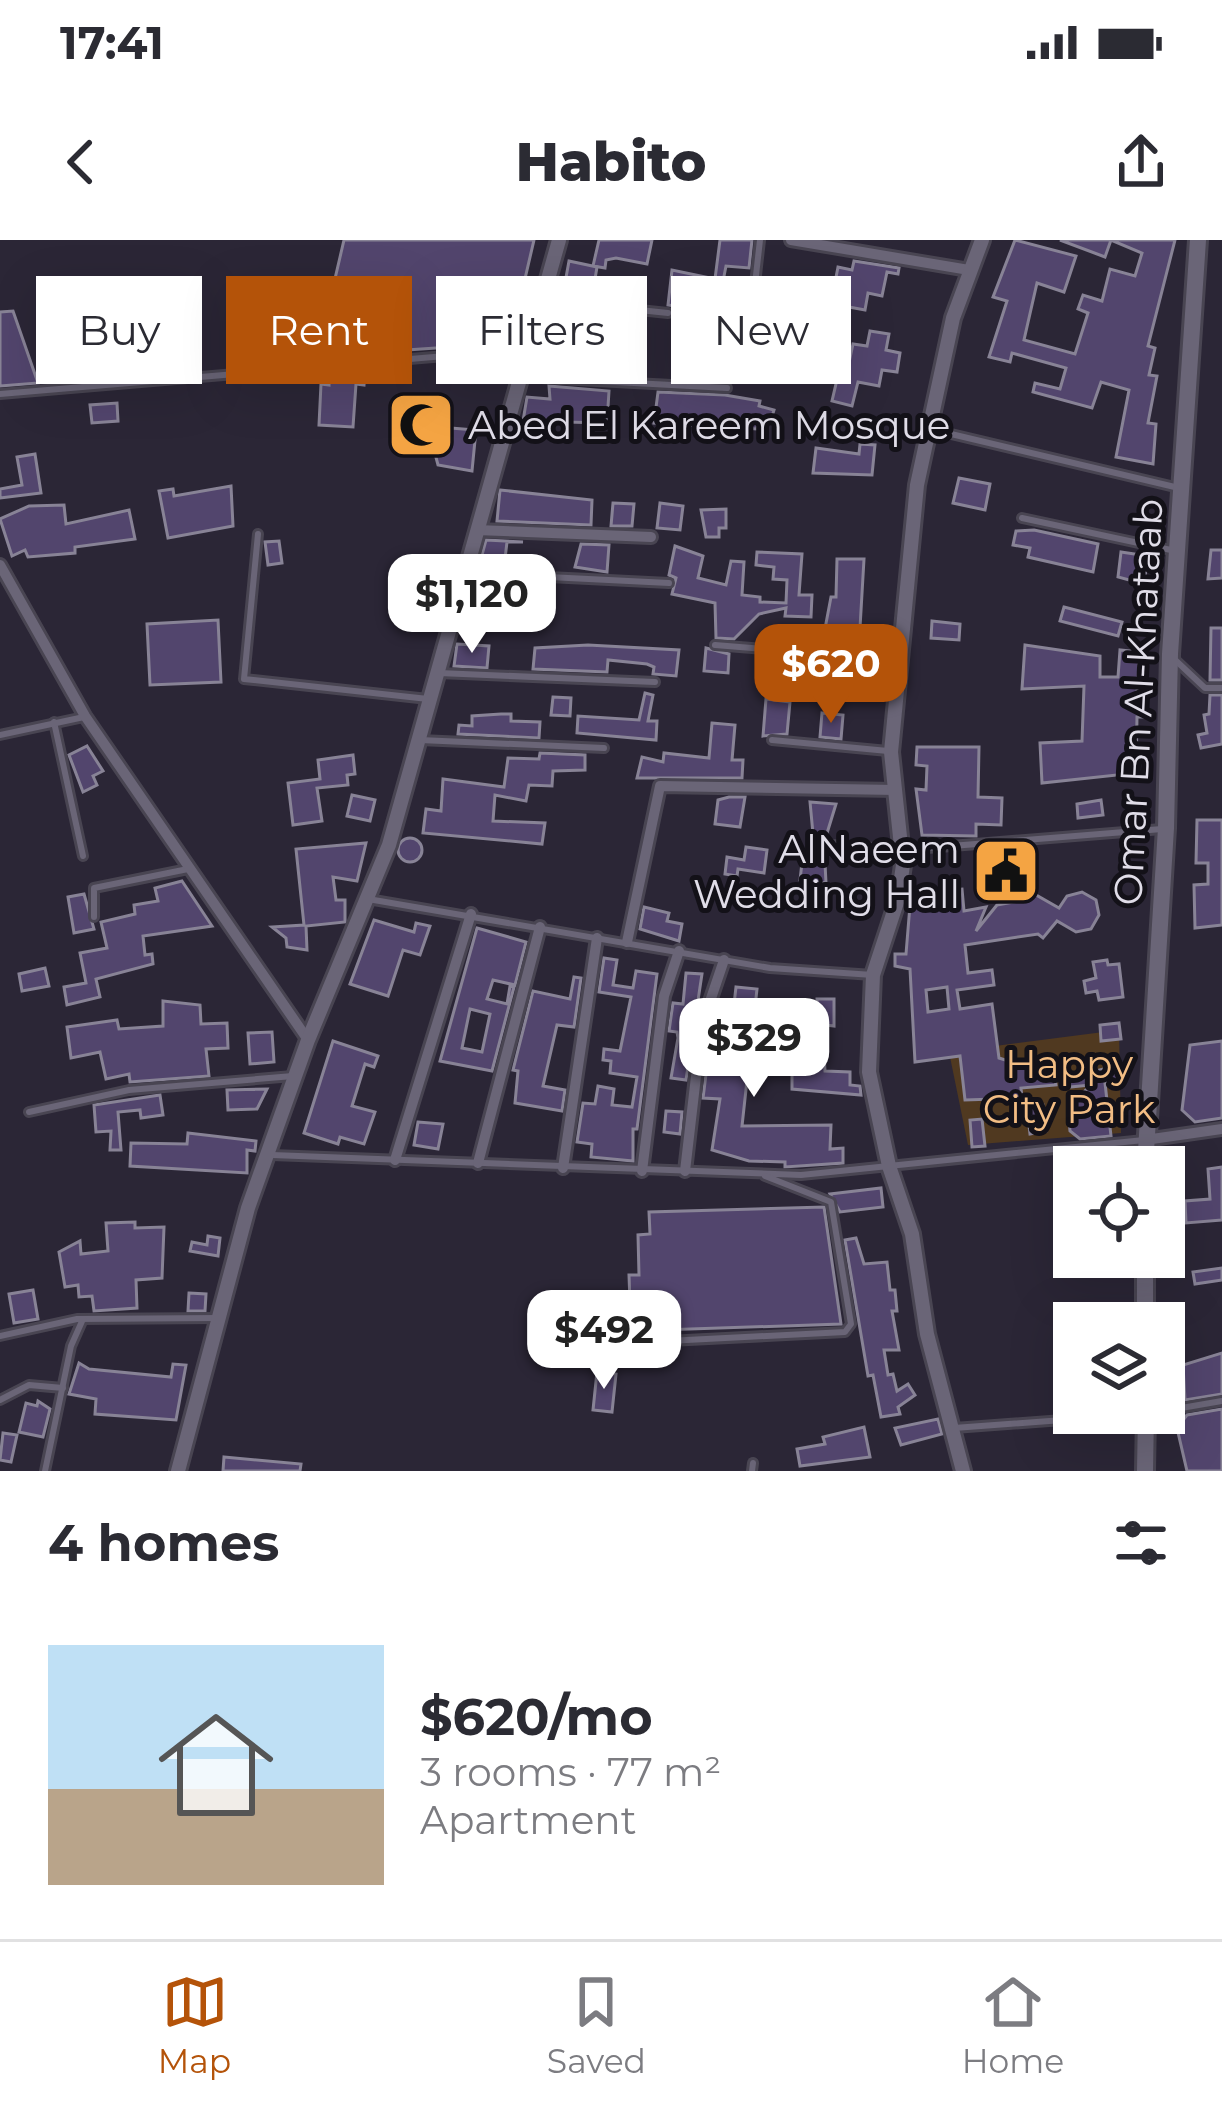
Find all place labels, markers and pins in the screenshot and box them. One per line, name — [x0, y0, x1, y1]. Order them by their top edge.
mosque icon: Abed El Kareem Mosque — [386, 390, 456, 460]
place label: Abed El Kareem Mosque — [468, 401, 950, 449]
pin: $1,120 — [374, 554, 570, 656]
pin: $620 — [760, 624, 902, 726]
place label: AlNaeem Wedding Hall — [693, 825, 960, 918]
public building icon: AlNaeem Wedding Hall — [971, 836, 1041, 906]
pin: $329 — [683, 998, 825, 1100]
pin: $492 — [533, 1290, 675, 1392]

